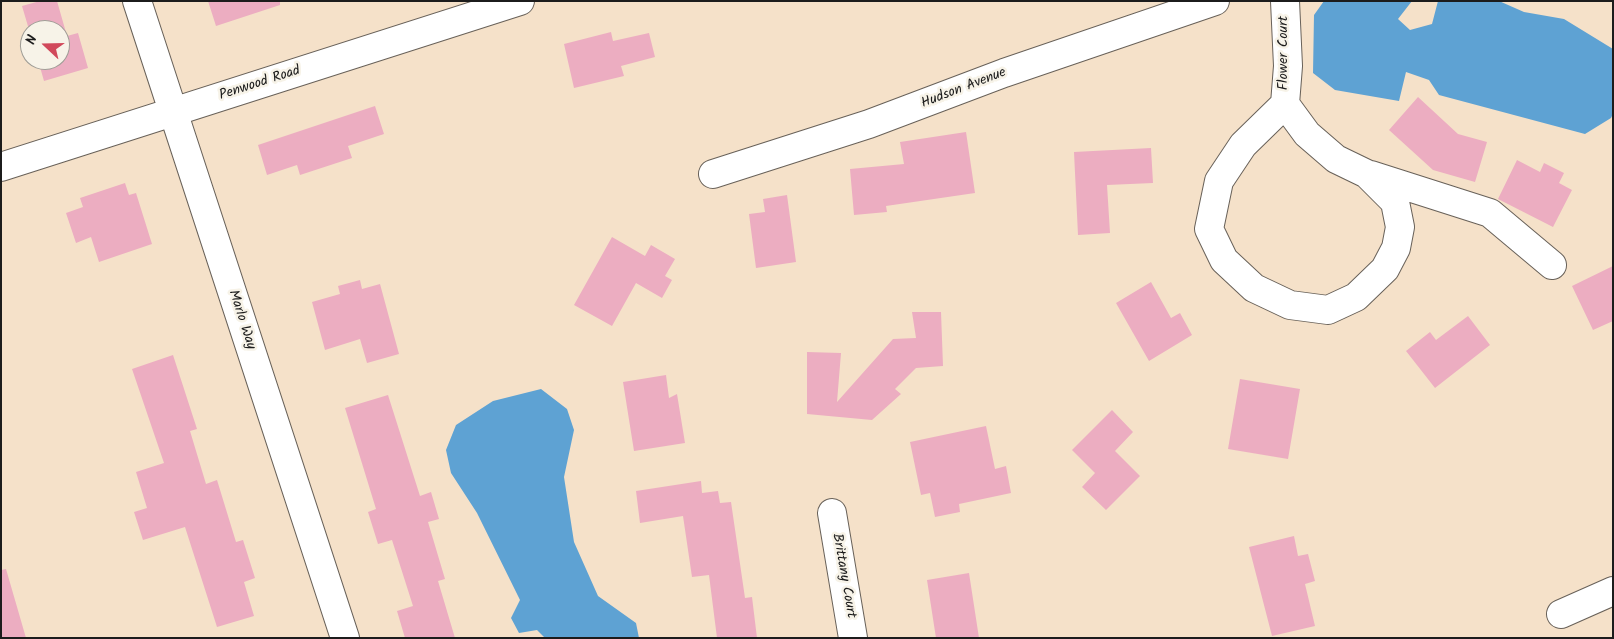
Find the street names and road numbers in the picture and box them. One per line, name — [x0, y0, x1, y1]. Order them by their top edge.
street label: Flower Court — [1277, 16, 1293, 90]
street label: Penwood Road — [217, 63, 303, 105]
street label: Hudson Avenue — [919, 65, 1009, 113]
street label: Marlo Way — [223, 288, 259, 352]
street label: Brittany Court — [827, 532, 859, 620]

